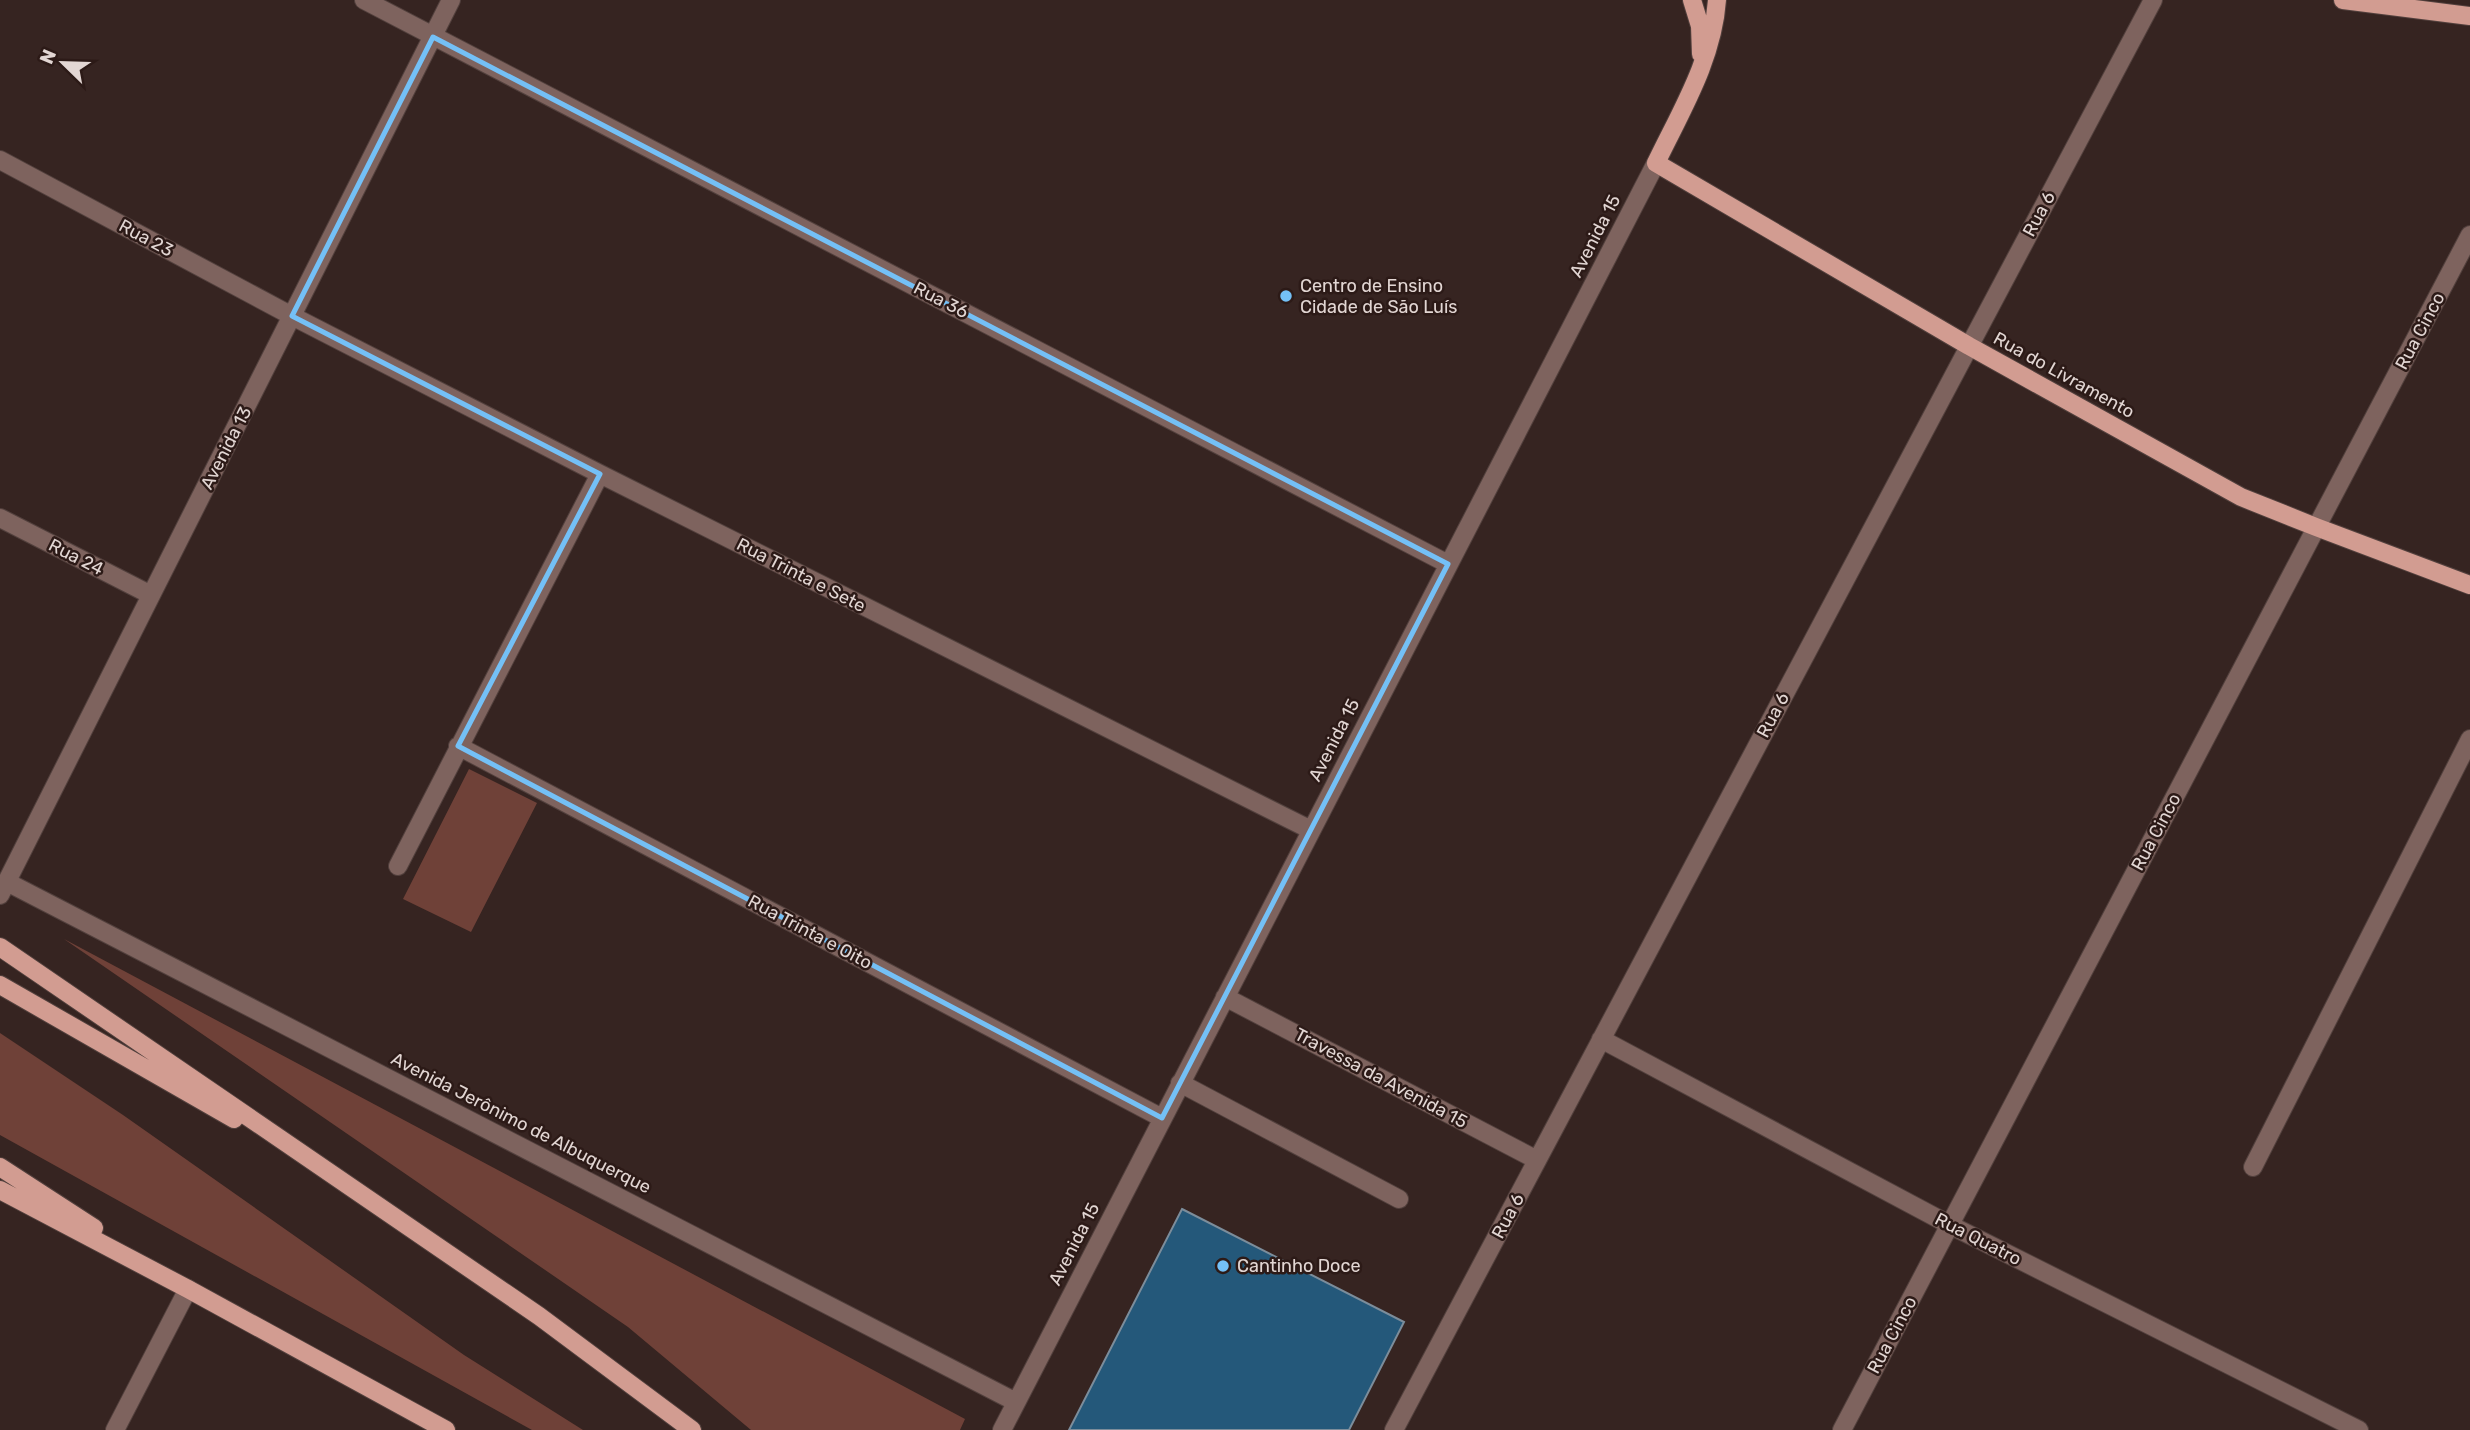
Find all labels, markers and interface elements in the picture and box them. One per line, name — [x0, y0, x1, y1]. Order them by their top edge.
north arrow — [28, 28, 98, 98]
text: N — [35, 46, 61, 67]
street label: Rua 6 — [2018, 188, 2060, 240]
street label: Avenida 15 — [1565, 191, 1625, 281]
street label: Rua 23 — [115, 215, 177, 261]
place label: Centro de Ensino Cidade de São Luís — [1300, 275, 1457, 318]
street label: Rua 36 — [910, 277, 972, 323]
marker: Centro de Ensino Cidade de São Luís — [1278, 288, 1294, 304]
street label: Rua Cinco — [2390, 289, 2450, 373]
street label: Rua do Livramento — [1990, 327, 2138, 423]
street label: Avenida 13 — [196, 403, 256, 493]
street label: Rua Trinta e Sete — [733, 533, 869, 617]
street label: Rua 24 — [45, 534, 107, 580]
street label: Rua 6 — [1752, 689, 1794, 741]
street label: Avenida 15 — [1304, 695, 1364, 785]
street label: Rua Cinco — [2126, 790, 2186, 874]
street label: Rua Trinta e Oito — [744, 890, 876, 974]
street label: Travessa da Avenida 15 — [1291, 1023, 1471, 1133]
street label: Avenida Jerônimo de Albuquerque — [387, 1048, 655, 1198]
street label: Rua 6 — [1487, 1190, 1529, 1242]
street label: Avenida 15 — [1044, 1199, 1104, 1289]
street label: Rua Quatro — [1931, 1208, 2025, 1270]
place label: Cantinho Doce — [1237, 1255, 1360, 1277]
marker: Cantinho Doce — [1215, 1258, 1231, 1274]
street label: Rua Cinco — [1862, 1293, 1922, 1377]

